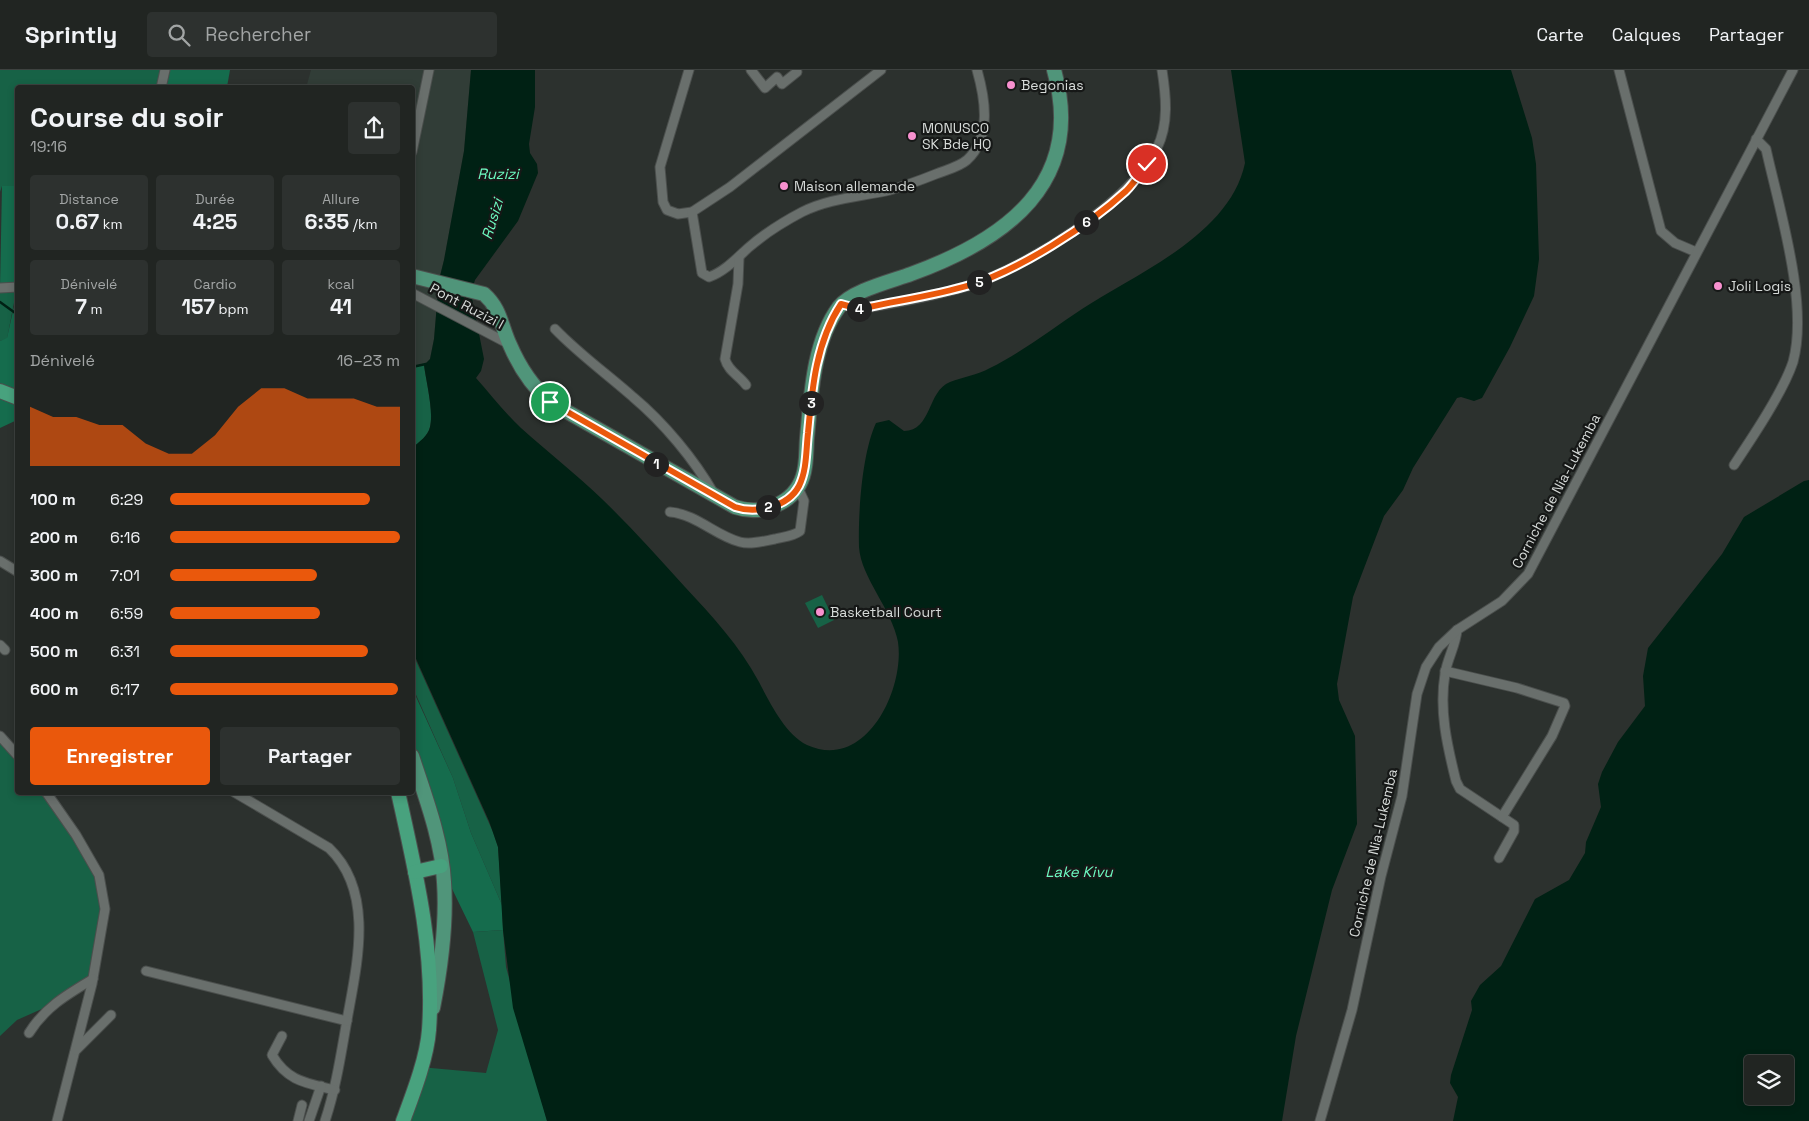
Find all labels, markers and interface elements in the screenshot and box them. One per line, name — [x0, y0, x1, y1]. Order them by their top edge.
search box — [147, 12, 497, 57]
text: Sprintly — [25, 19, 117, 50]
icon: search — [165, 21, 193, 49]
text: Rechercher — [205, 22, 311, 47]
text: Carte — [1537, 23, 1584, 46]
text: Calques — [1612, 23, 1681, 46]
text: Partager — [1709, 23, 1784, 46]
place label: Begonias — [1021, 76, 1084, 94]
marker: Begonias — [1005, 79, 1017, 91]
text: Course du soir — [30, 99, 224, 135]
button: share — [348, 102, 400, 154]
place label: MONUSCO SK Bde HQ — [922, 119, 991, 153]
marker: MONUSCO SK Bde HQ — [906, 130, 918, 142]
text: 19:16 — [30, 136, 67, 157]
pin — [1126, 143, 1168, 185]
icon: check — [1133, 150, 1161, 178]
water label: Ruzizi — [477, 164, 521, 183]
place label: Maison allemande — [794, 177, 915, 195]
marker: Maison allemande — [778, 180, 790, 192]
text: Distance — [59, 190, 119, 208]
text: Durée — [195, 190, 235, 208]
text: Allure — [322, 190, 360, 208]
water label: Rusizi — [477, 194, 508, 242]
text: 0.67 — [56, 208, 99, 235]
text: 4:25 — [193, 208, 237, 235]
text: 6:35 — [305, 208, 349, 235]
pin: 6 — [1074, 210, 1098, 234]
text: 6 — [1082, 213, 1091, 231]
text: km — [99, 215, 122, 233]
text: /km — [349, 215, 377, 233]
pin: 5 — [966, 270, 992, 294]
text: 5 — [975, 273, 984, 291]
text: Dénivelé — [61, 275, 117, 293]
text: Cardio — [193, 275, 237, 293]
text: kcal — [327, 275, 355, 293]
place label: Joli Logis — [1728, 277, 1791, 295]
street label: Pont Ruzizi I — [427, 279, 507, 333]
marker: Joli Logis — [1712, 280, 1724, 292]
text: 7 — [75, 293, 87, 320]
text: 157 — [181, 293, 215, 320]
text: 41 — [330, 293, 352, 320]
pin: 4 — [846, 296, 872, 322]
text: m — [87, 300, 103, 318]
text: bpm — [215, 300, 249, 318]
text: 4 — [855, 300, 864, 318]
text: Dénivelé — [30, 350, 95, 371]
text: 16–23 m — [337, 350, 400, 371]
pin — [529, 381, 571, 423]
icon: arrive — [536, 388, 564, 416]
pin: 3 — [798, 390, 824, 416]
text: 3 — [807, 394, 816, 412]
street label: Corniche de Nia-Lukemba — [1508, 411, 1604, 571]
pin: 1 — [644, 452, 668, 476]
text: 1 — [653, 455, 660, 473]
text: 100 m — [30, 489, 76, 510]
text: 6:29 — [110, 489, 143, 510]
pin: 2 — [756, 494, 780, 520]
text: 2 — [764, 498, 773, 516]
text: 200 m — [30, 527, 78, 548]
text: 6:16 — [110, 527, 140, 548]
text: 300 m — [30, 565, 78, 586]
text: 7:01 — [110, 565, 140, 586]
text: 400 m — [30, 603, 79, 624]
text: 6:59 — [110, 603, 143, 624]
place label: Basketball Court — [830, 603, 942, 621]
marker: Basketball Court — [814, 606, 826, 618]
text: 500 m — [30, 641, 78, 662]
text: 6:31 — [110, 641, 140, 662]
text: 600 m — [30, 679, 78, 700]
text: 6:17 — [110, 679, 140, 700]
button: Enregistrer — [30, 727, 210, 785]
button: Partager — [220, 727, 400, 785]
street label: Corniche de Nia-Lukemba — [1345, 767, 1401, 939]
water label: Lake Kivu — [1045, 862, 1113, 881]
map controls — [1744, 1055, 1794, 1105]
button: layers — [1744, 1055, 1794, 1105]

